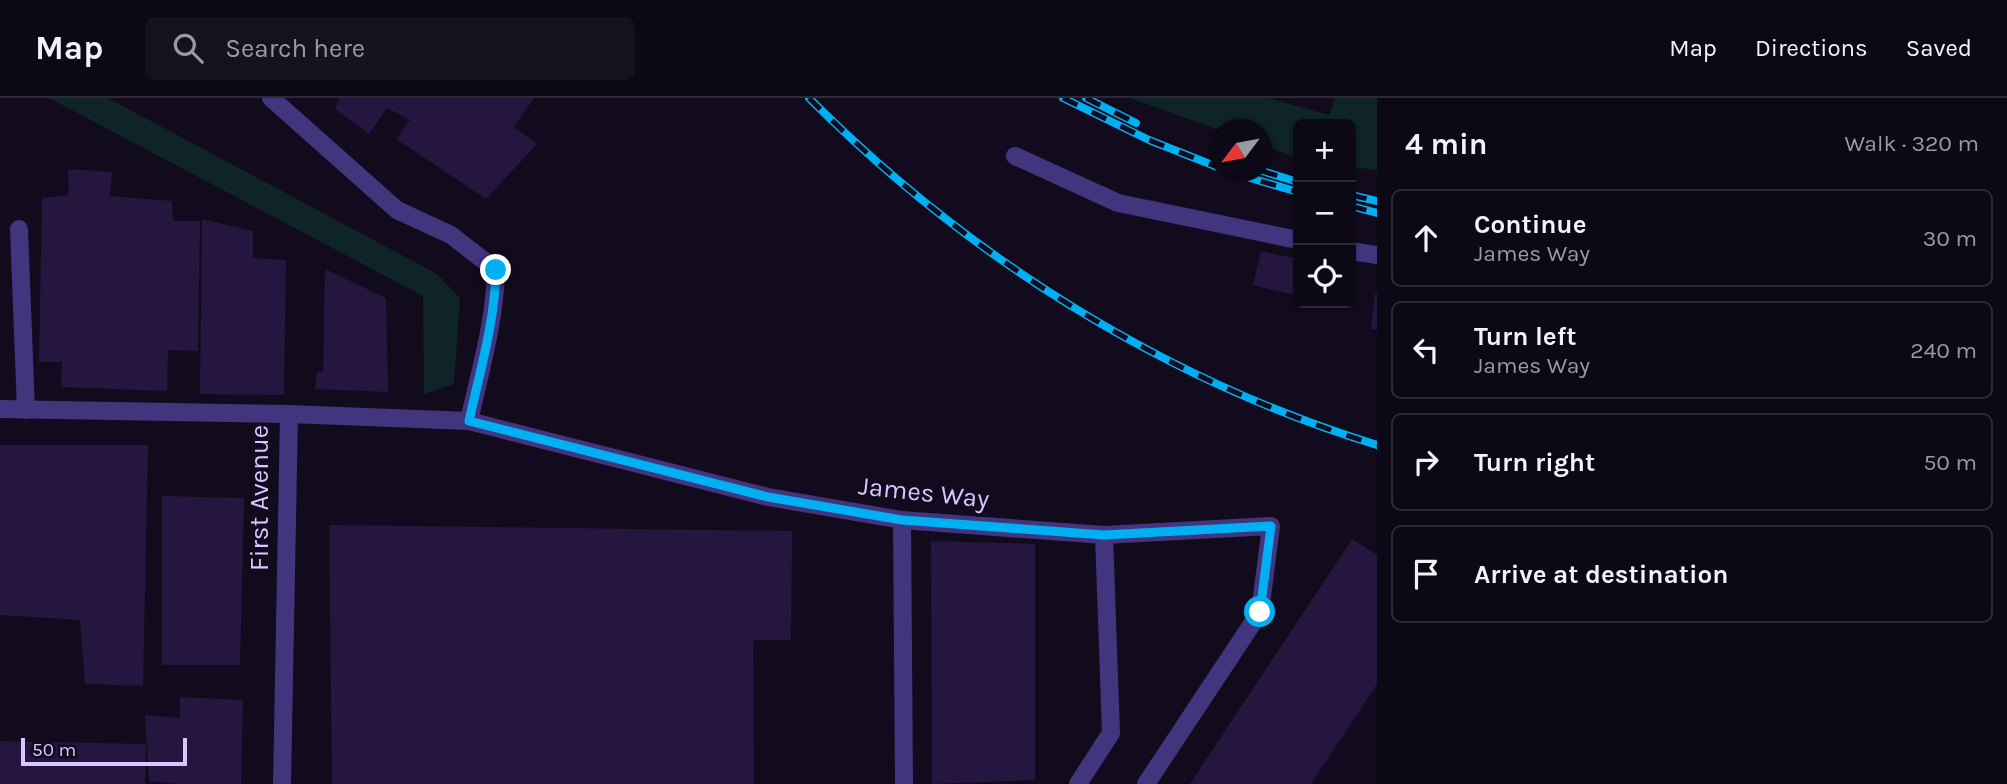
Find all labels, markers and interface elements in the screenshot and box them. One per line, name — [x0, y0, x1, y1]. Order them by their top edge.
search box — [145, 17, 635, 80]
text: Map — [35, 29, 103, 67]
icon: search — [169, 29, 207, 67]
text: Search here — [225, 33, 365, 64]
text: Map — [1669, 34, 1717, 62]
text: Directions — [1755, 34, 1868, 62]
text: Saved — [1906, 34, 1972, 62]
north arrow — [1209, 119, 1272, 182]
map controls — [1293, 119, 1356, 308]
button: + — [1293, 119, 1356, 182]
text: 4 min — [1405, 126, 1487, 162]
text: Walk · 320 m — [1845, 130, 1979, 157]
button: − — [1293, 182, 1356, 245]
text: Continue — [1474, 209, 1586, 240]
icon: ahead — [1407, 219, 1445, 257]
text: 30 m — [1923, 225, 1977, 252]
text: James Way — [1474, 240, 1590, 267]
button: locate — [1293, 245, 1356, 308]
route end — [480, 254, 511, 285]
text: Turn left — [1474, 321, 1576, 352]
icon: left — [1407, 331, 1445, 369]
text: 240 m — [1910, 337, 1977, 364]
text: James Way — [1474, 352, 1590, 379]
street label: First Avenue — [244, 425, 275, 571]
icon: right — [1407, 443, 1445, 481]
text: Turn right — [1474, 447, 1595, 478]
text: 50 m — [1923, 449, 1977, 476]
street label: James Way — [857, 470, 991, 515]
icon: arrive — [1407, 555, 1445, 593]
text: Arrive at destination — [1474, 559, 1728, 590]
route start — [1244, 596, 1275, 627]
scale bar — [21, 735, 187, 767]
text: 50 m — [32, 739, 76, 761]

